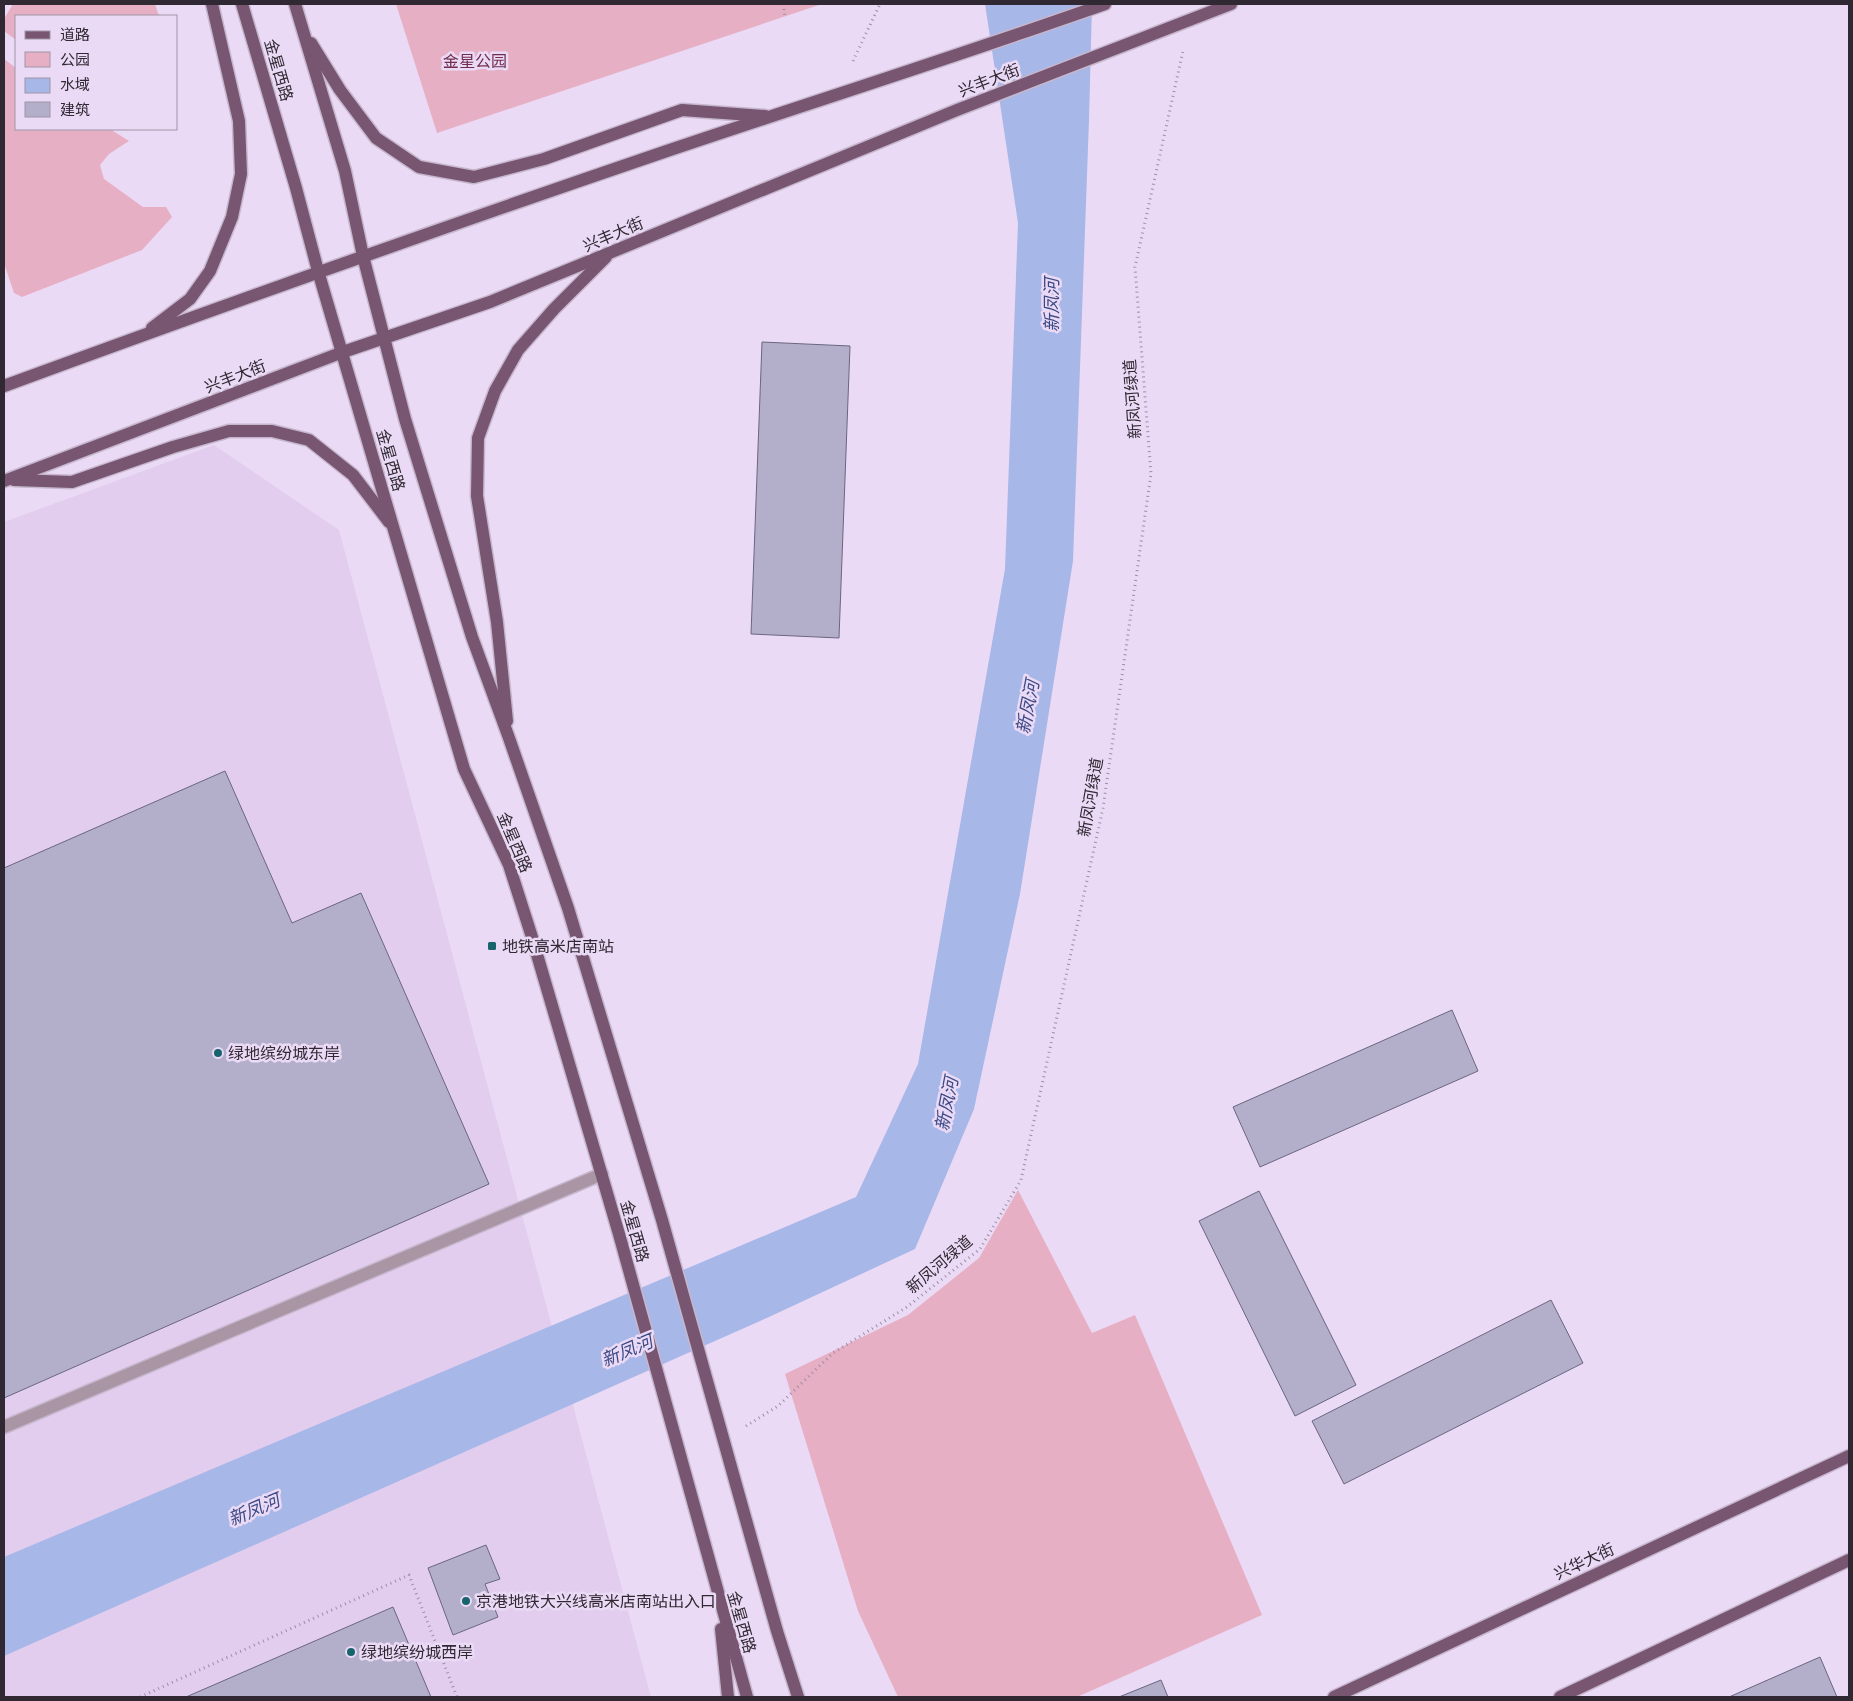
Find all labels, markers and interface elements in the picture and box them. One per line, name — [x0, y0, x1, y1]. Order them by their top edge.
legend — [15, 15, 178, 130]
text: 道路 — [60, 25, 90, 46]
street label: 金星西路 — [259, 36, 297, 104]
text: 公园 — [60, 50, 90, 71]
park label: 金星公园 — [443, 51, 507, 73]
street label: 兴丰大街 — [956, 59, 1023, 103]
text: 水域 — [60, 75, 90, 96]
text: 建筑 — [60, 100, 90, 121]
street label: 兴丰大街 — [580, 212, 647, 258]
water label: 新凤河 — [1040, 275, 1065, 332]
street label: 兴丰大街 — [202, 355, 269, 399]
street label: 新凤河绿道 — [1119, 358, 1147, 440]
street label: 金星西路 — [371, 426, 409, 494]
water label: 新凤河 — [1011, 675, 1046, 736]
street label: 新凤河绿道 — [1073, 756, 1109, 838]
street label: 金星西路 — [491, 809, 537, 876]
place label: 地铁高米店南站 — [502, 936, 614, 958]
marker: 地铁高米店南站 — [486, 940, 498, 952]
place label: 绿地缤纷城东岸 — [228, 1043, 340, 1065]
marker: 绿地缤纷城东岸 — [212, 1047, 224, 1059]
water label: 新凤河 — [930, 1072, 965, 1133]
street label: 金星西路 — [615, 1197, 653, 1265]
street label: 新凤河绿道 — [902, 1231, 977, 1299]
water label: 新凤河 — [597, 1328, 660, 1374]
water label: 新凤河 — [224, 1487, 287, 1533]
street label: 兴华大街 — [1551, 1538, 1618, 1585]
street label: 金星西路 — [722, 1588, 760, 1656]
place label: 京港地铁大兴线高米店南站出入口 — [476, 1591, 716, 1613]
marker: 京港地铁大兴线高米店南站出入口 — [460, 1595, 472, 1607]
place label: 绿地缤纷城西岸 — [361, 1642, 473, 1664]
marker: 绿地缤纷城西岸 — [345, 1646, 357, 1658]

